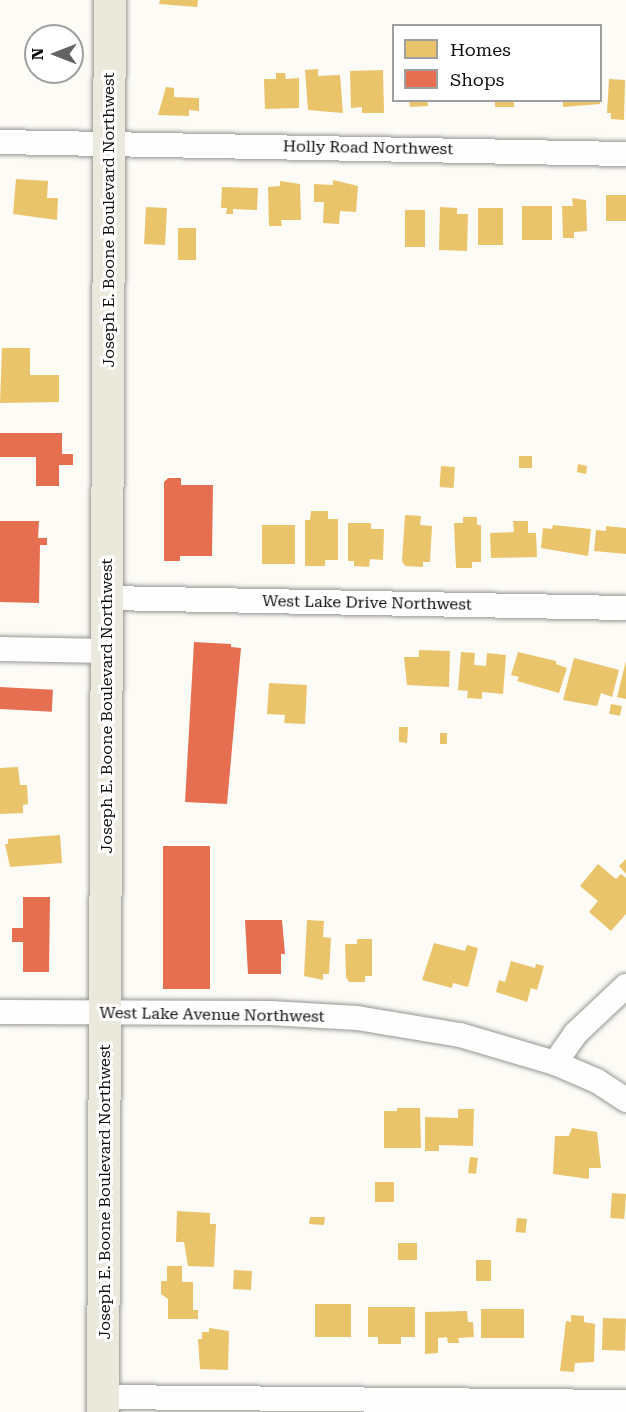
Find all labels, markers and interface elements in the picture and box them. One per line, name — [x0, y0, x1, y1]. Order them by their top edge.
north arrow — [24, 24, 84, 84]
legend — [392, 24, 602, 102]
text: Homes — [450, 39, 511, 60]
text: N — [28, 48, 47, 60]
text: Shops — [450, 69, 504, 90]
street label: Joseph E. Boone Boulevard Northwest — [99, 73, 119, 367]
street label: Holly Road Northwest — [283, 137, 453, 159]
street label: Joseph E. Boone Boulevard Northwest — [97, 559, 117, 853]
street label: West Lake Drive Northwest — [262, 592, 472, 614]
street label: West Lake Avenue Northwest — [99, 1003, 325, 1027]
street label: Joseph E. Boone Boulevard Northwest — [95, 1045, 115, 1339]

